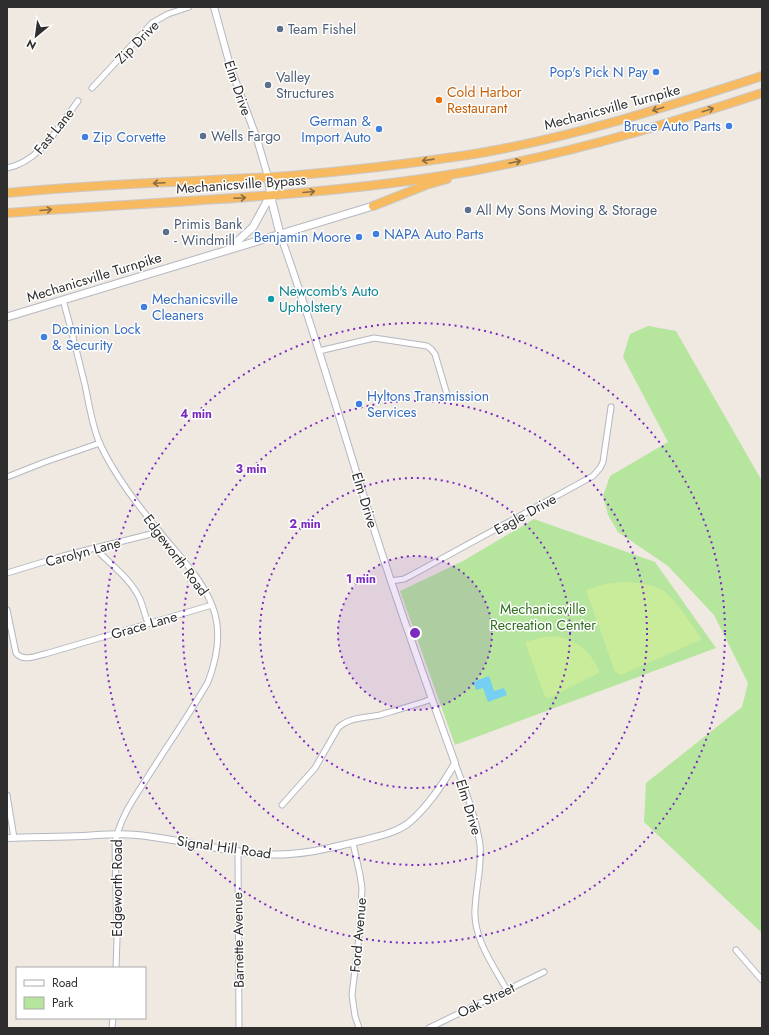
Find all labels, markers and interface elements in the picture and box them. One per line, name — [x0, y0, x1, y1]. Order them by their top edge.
north arrow — [16, 16, 56, 56]
street label: Zip Drive — [111, 16, 163, 68]
place label: Team Fishel — [288, 19, 356, 39]
marker: Team Fishel — [275, 24, 285, 34]
text: N — [23, 36, 39, 54]
street label: Elm Drive — [219, 58, 257, 118]
place label: Pop's Pick N Pay — [550, 62, 649, 82]
place label: Valley Structures — [276, 67, 334, 103]
marker: Pop's Pick N Pay — [651, 67, 661, 77]
street label: Mechanicsville Turnpike — [542, 79, 682, 135]
marker: Valley Structures — [263, 80, 273, 90]
place label: Cold Harbor Restaurant — [447, 82, 522, 118]
marker: Cold Harbor Restaurant — [434, 95, 444, 105]
street label: Fast Lane — [29, 104, 79, 158]
one-way arrow — [652, 106, 665, 113]
one-way arrow — [701, 106, 714, 113]
place label: German & Import Auto — [301, 111, 372, 147]
place label: Bruce Auto Parts — [624, 116, 721, 136]
marker: Bruce Auto Parts — [724, 121, 734, 131]
marker: German & Import Auto — [374, 124, 384, 134]
place label: Wells Fargo — [211, 126, 281, 146]
place label: Zip Corvette — [93, 127, 166, 147]
marker: Wells Fargo — [198, 131, 208, 141]
marker: Zip Corvette — [80, 132, 90, 142]
one-way arrow — [422, 156, 435, 164]
one-way arrow — [508, 157, 521, 165]
street label: Mechanicsville Bypass — [175, 169, 307, 199]
one-way arrow — [153, 179, 166, 186]
one-way arrow — [302, 189, 315, 196]
one-way arrow — [233, 194, 246, 201]
place label: All My Sons Moving & Storage — [476, 200, 657, 220]
marker: All My Sons Moving & Storage — [463, 205, 473, 215]
one-way arrow — [39, 207, 52, 214]
place label: Primis Bank - Windmill — [174, 214, 243, 250]
place label: NAPA Auto Parts — [384, 224, 484, 244]
marker: Primis Bank - Windmill — [161, 227, 171, 237]
place label: Benjamin Moore — [254, 227, 351, 247]
marker: NAPA Auto Parts — [371, 229, 381, 239]
marker: Benjamin Moore — [354, 232, 364, 242]
street label: Mechanicsville Turnpike — [24, 247, 164, 307]
place label: Newcomb's Auto Upholstery — [279, 281, 379, 317]
place label: Mechanicsville Cleaners — [152, 289, 238, 325]
marker: Newcomb's Auto Upholstery — [266, 294, 276, 304]
marker: Mechanicsville Cleaners — [139, 302, 149, 312]
place label: Dominion Lock & Security — [52, 319, 142, 355]
marker: Dominion Lock & Security — [39, 332, 49, 342]
place label: Hyltons Transmission Services — [367, 386, 489, 422]
marker: Hyltons Transmission Services — [354, 399, 364, 409]
text: 4 min — [180, 405, 212, 423]
text: 3 min — [235, 460, 267, 478]
street label: Elm Drive — [347, 470, 383, 530]
street label: Eagle Drive — [490, 489, 560, 539]
street label: Edgeworth Road — [139, 510, 213, 600]
text: 2 min — [289, 515, 321, 533]
street label: Carolyn Lane — [43, 532, 123, 572]
text: 1 min — [346, 570, 376, 588]
park label: Mechanicsville Recreation Center — [490, 599, 596, 635]
street label: Grace Lane — [109, 606, 179, 644]
centre of rings — [408, 626, 422, 640]
street label: Elm Drive — [451, 777, 487, 837]
street label: Signal Hill Road — [175, 830, 273, 864]
street label: Edgeworth Road — [107, 839, 127, 937]
street label: Barnette Avenue — [227, 892, 249, 988]
street label: Ford Avenue — [345, 897, 371, 973]
legend — [16, 967, 146, 1019]
text: Road — [52, 974, 78, 992]
street label: Oak Street — [454, 977, 519, 1022]
text: Park — [52, 994, 74, 1012]

